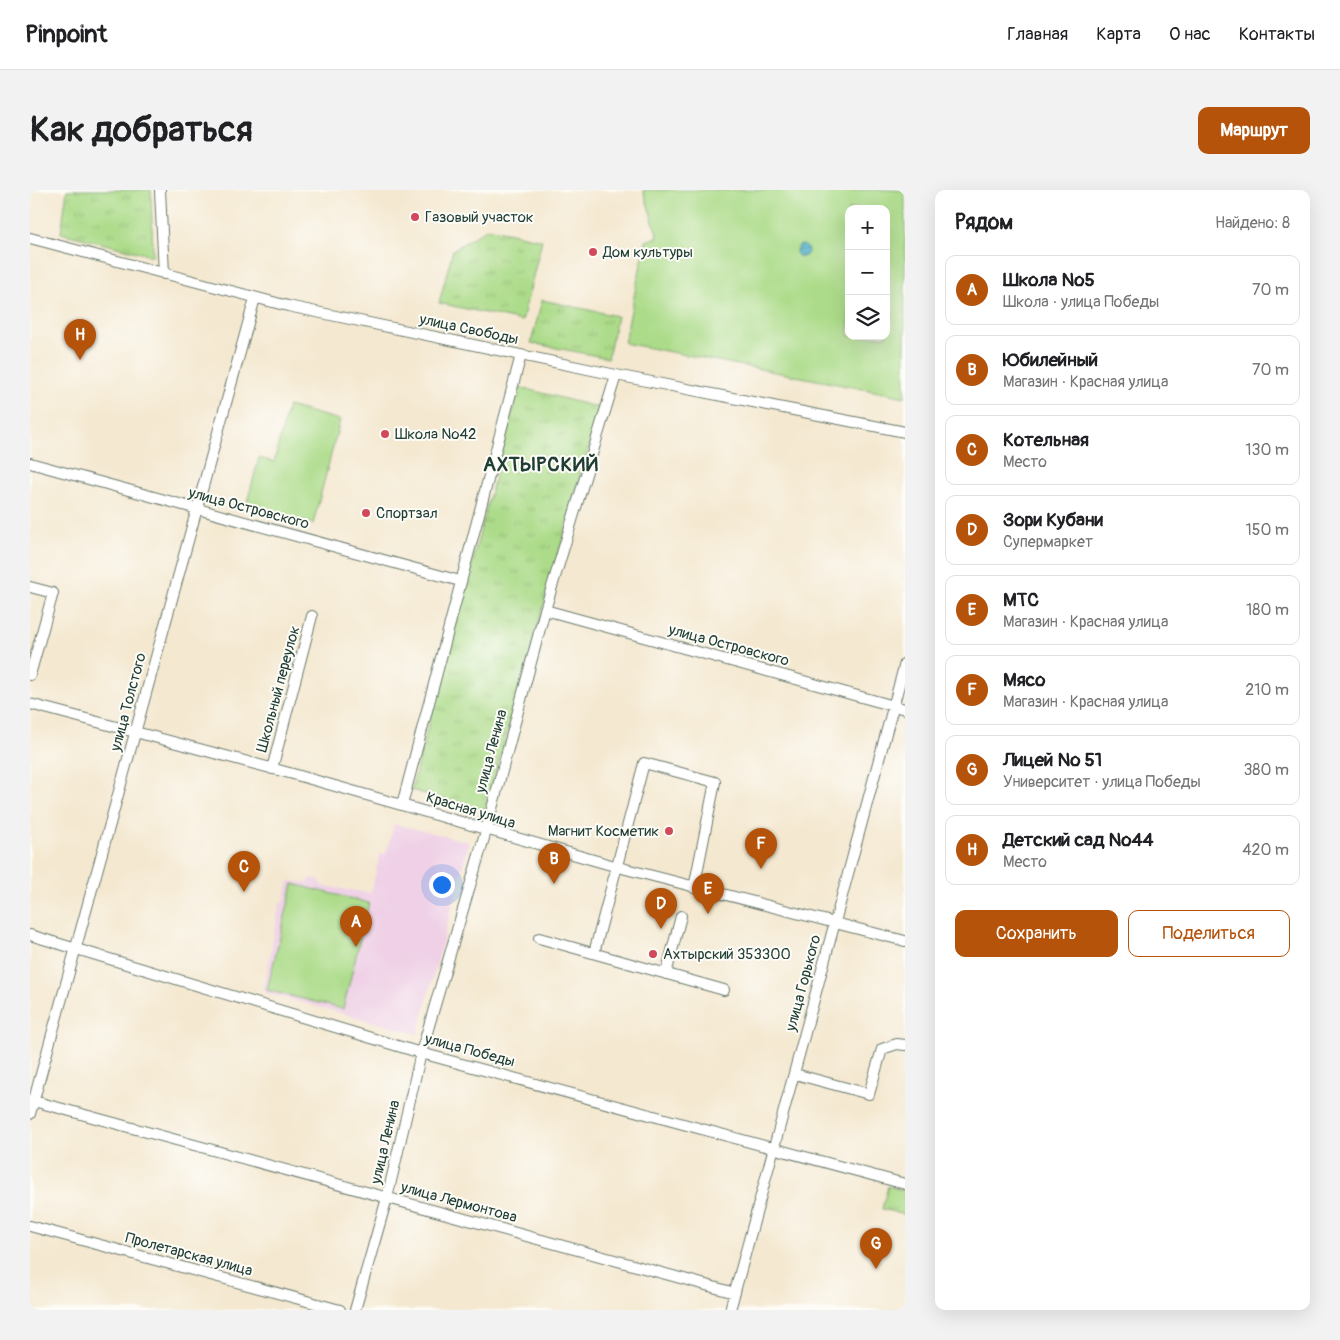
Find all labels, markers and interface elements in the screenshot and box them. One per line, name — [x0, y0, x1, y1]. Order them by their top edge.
text: Pinpoint — [25, 20, 107, 49]
text: Главная — [1007, 23, 1068, 46]
text: Карта — [1096, 23, 1141, 46]
text: О нас — [1169, 23, 1211, 46]
text: Контакты — [1239, 23, 1315, 46]
button: Маршрут — [1198, 107, 1310, 154]
text: Как добраться — [30, 108, 253, 152]
map controls — [845, 205, 890, 340]
button: + — [845, 205, 890, 250]
place label: Газовый участок — [425, 208, 534, 227]
text: Рядом — [955, 209, 1013, 236]
marker: Газовый участок — [409, 211, 421, 223]
text: Найдено: 8 — [1215, 213, 1290, 233]
place label: Дом культуры — [602, 243, 693, 262]
marker: Дом культуры — [587, 246, 599, 258]
button: − — [845, 250, 890, 295]
text: Школа №5 — [1003, 268, 1095, 292]
text: A — [967, 280, 977, 300]
text: 70 m — [1252, 280, 1289, 300]
text: Школа · улица Победы — [1003, 292, 1159, 312]
button: layers — [845, 295, 890, 340]
street label: улица Свободы — [417, 310, 520, 349]
pin: H — [64, 319, 96, 360]
text: Юбилейный — [1003, 348, 1098, 372]
text: B — [967, 360, 977, 380]
text: 70 m — [1252, 360, 1289, 380]
text: Магазин · Красная улица — [1003, 372, 1168, 392]
place label: Школа №42 — [395, 425, 476, 444]
marker: Школа №42 — [379, 428, 391, 440]
text: Котельная — [1003, 428, 1089, 452]
text: C — [967, 440, 977, 460]
text: 130 m — [1245, 440, 1289, 460]
district label: АХТЫРСКИЙ — [483, 452, 599, 477]
text: Место — [1003, 452, 1047, 472]
street label: улица Островского — [186, 483, 311, 534]
place label: Спортзал — [376, 504, 438, 523]
marker: Спортзал — [360, 507, 372, 519]
text: Зори Кубани — [1003, 508, 1103, 532]
text: D — [967, 520, 977, 540]
text: 150 m — [1245, 520, 1289, 540]
text: Супермаркет — [1003, 532, 1093, 552]
text: МТС — [1003, 588, 1039, 612]
text: E — [968, 600, 976, 620]
text: 180 m — [1246, 600, 1289, 620]
text: Магазин · Красная улица — [1003, 612, 1168, 632]
street label: улица Островского — [666, 620, 791, 671]
street label: Школьный переулок — [252, 624, 305, 754]
street label: улица Толстого — [106, 651, 151, 754]
text: Мясо — [1003, 668, 1045, 692]
text: F — [967, 680, 977, 700]
text: 210 m — [1245, 680, 1289, 700]
text: Магазин · Красная улица — [1003, 692, 1168, 712]
street label: улица Ленина — [471, 707, 512, 796]
text: Лицей № 51 — [1003, 748, 1102, 772]
text: G — [967, 760, 977, 780]
text: 380 m — [1243, 760, 1289, 780]
text: Университет · улица Победы — [1003, 772, 1201, 792]
street label: Красная улица — [424, 788, 518, 833]
place label: Магнит Косметик — [548, 822, 659, 841]
marker: Магнит Косметик — [663, 825, 675, 837]
pin: F — [745, 828, 777, 869]
text: Детский сад №44 — [1003, 828, 1154, 852]
text: H — [967, 840, 977, 860]
text: 420 m — [1242, 840, 1289, 860]
pin: B — [538, 843, 570, 884]
pin: C — [228, 851, 260, 892]
text: Место — [1003, 852, 1047, 872]
your location — [429, 872, 455, 898]
pin: E — [692, 873, 724, 914]
pin: D — [645, 888, 677, 929]
pin: A — [340, 906, 372, 947]
button: Сохранить — [955, 910, 1118, 957]
button: Поделиться — [1128, 910, 1290, 957]
street label: улица Горького — [781, 933, 825, 1034]
place label: Ахтырский 353300 — [663, 945, 791, 964]
marker: Ахтырский 353300 — [647, 948, 659, 960]
street label: улица Победы — [422, 1029, 517, 1072]
street label: улица Ленина — [366, 1098, 404, 1187]
street label: улица Лермонтова — [398, 1178, 519, 1227]
street label: Пролетарская улица — [123, 1228, 255, 1281]
pin: G — [860, 1228, 892, 1269]

